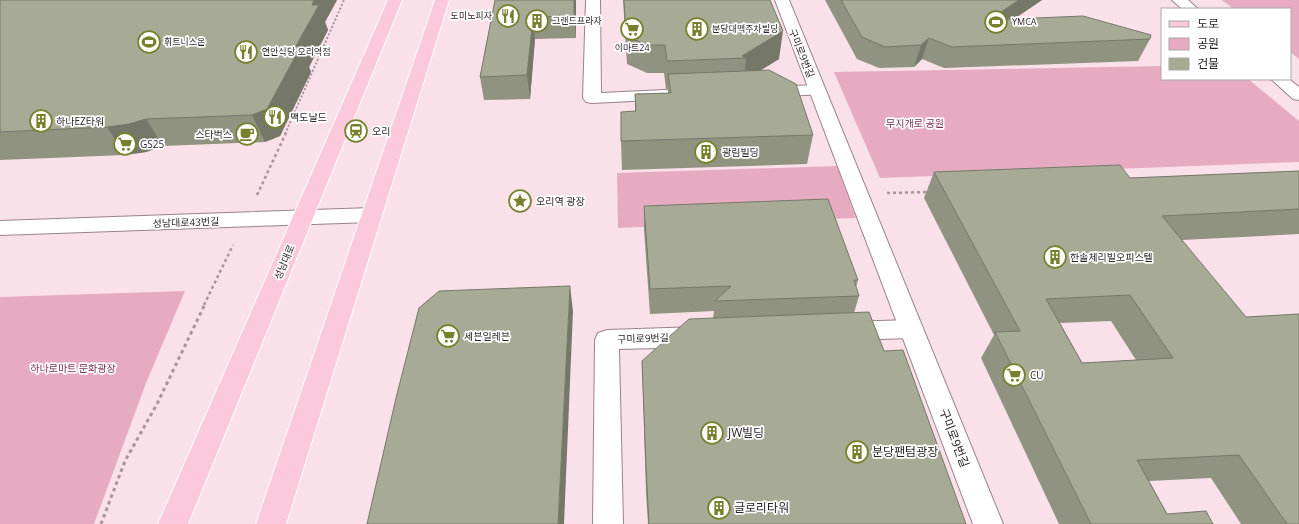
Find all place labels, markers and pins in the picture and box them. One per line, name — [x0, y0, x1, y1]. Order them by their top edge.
restaurant icon: 도미노피자 — [495, 3, 521, 29]
building icon: 그랜드프라자 — [524, 8, 550, 34]
place label: 도미노피자 — [451, 9, 492, 22]
sports icon: YMCA — [983, 9, 1009, 35]
place label: 그랜드프라자 — [552, 14, 602, 27]
place label: YMCA — [1012, 15, 1037, 28]
supermarket icon: 이마트24 — [619, 16, 645, 42]
building icon: 분당대맥주차빌딩 — [684, 16, 710, 42]
place label: 분당대맥주차빌딩 — [712, 22, 778, 35]
sports icon: 휘트니스온 — [136, 29, 162, 55]
place label: 휘트니스온 — [164, 35, 205, 48]
restaurant icon: 연안식당 오리역점 — [233, 39, 259, 65]
place label: 이마트24 — [614, 41, 650, 54]
place label: 연안식당 오리역점 — [262, 45, 331, 58]
restaurant icon: 맥도날드 — [262, 104, 288, 130]
building icon: 하나EZ타워 — [28, 108, 54, 134]
place label: 맥도날드 — [290, 110, 327, 124]
place label: 하나EZ타워 — [56, 114, 104, 128]
station icon: 오리 — [343, 118, 369, 144]
cafe icon: 스타벅스 — [234, 121, 260, 147]
place label: 오리 — [372, 124, 390, 138]
place label: 스타벅스 — [195, 127, 232, 141]
supermarket icon: GS25 — [112, 131, 138, 157]
place label: GS25 — [140, 137, 164, 151]
building icon: 광림빌딩 — [693, 139, 719, 165]
place label: 광림빌딩 — [722, 145, 759, 159]
place icon: 오리역 광장 — [507, 188, 533, 214]
place label: 오리역 광장 — [536, 194, 585, 208]
building icon: 한솔체리빌오피스텔 — [1042, 244, 1068, 270]
place label: 한솔체리빌오피스텔 — [1070, 250, 1153, 264]
supermarket icon: 세븐일레븐 — [435, 323, 461, 349]
place label: 세븐일레븐 — [464, 329, 510, 343]
supermarket icon: CU — [1001, 362, 1027, 388]
place label: CU — [1030, 368, 1044, 382]
building icon: JW빌딩 — [699, 420, 725, 446]
place label: JW빌딩 — [727, 424, 764, 441]
building icon: 분당팬텀광장 — [844, 439, 870, 465]
place label: 분당팬텀광장 — [872, 443, 938, 460]
building icon: 글로리타워 — [706, 495, 732, 521]
place label: 글로리타워 — [734, 499, 789, 516]

